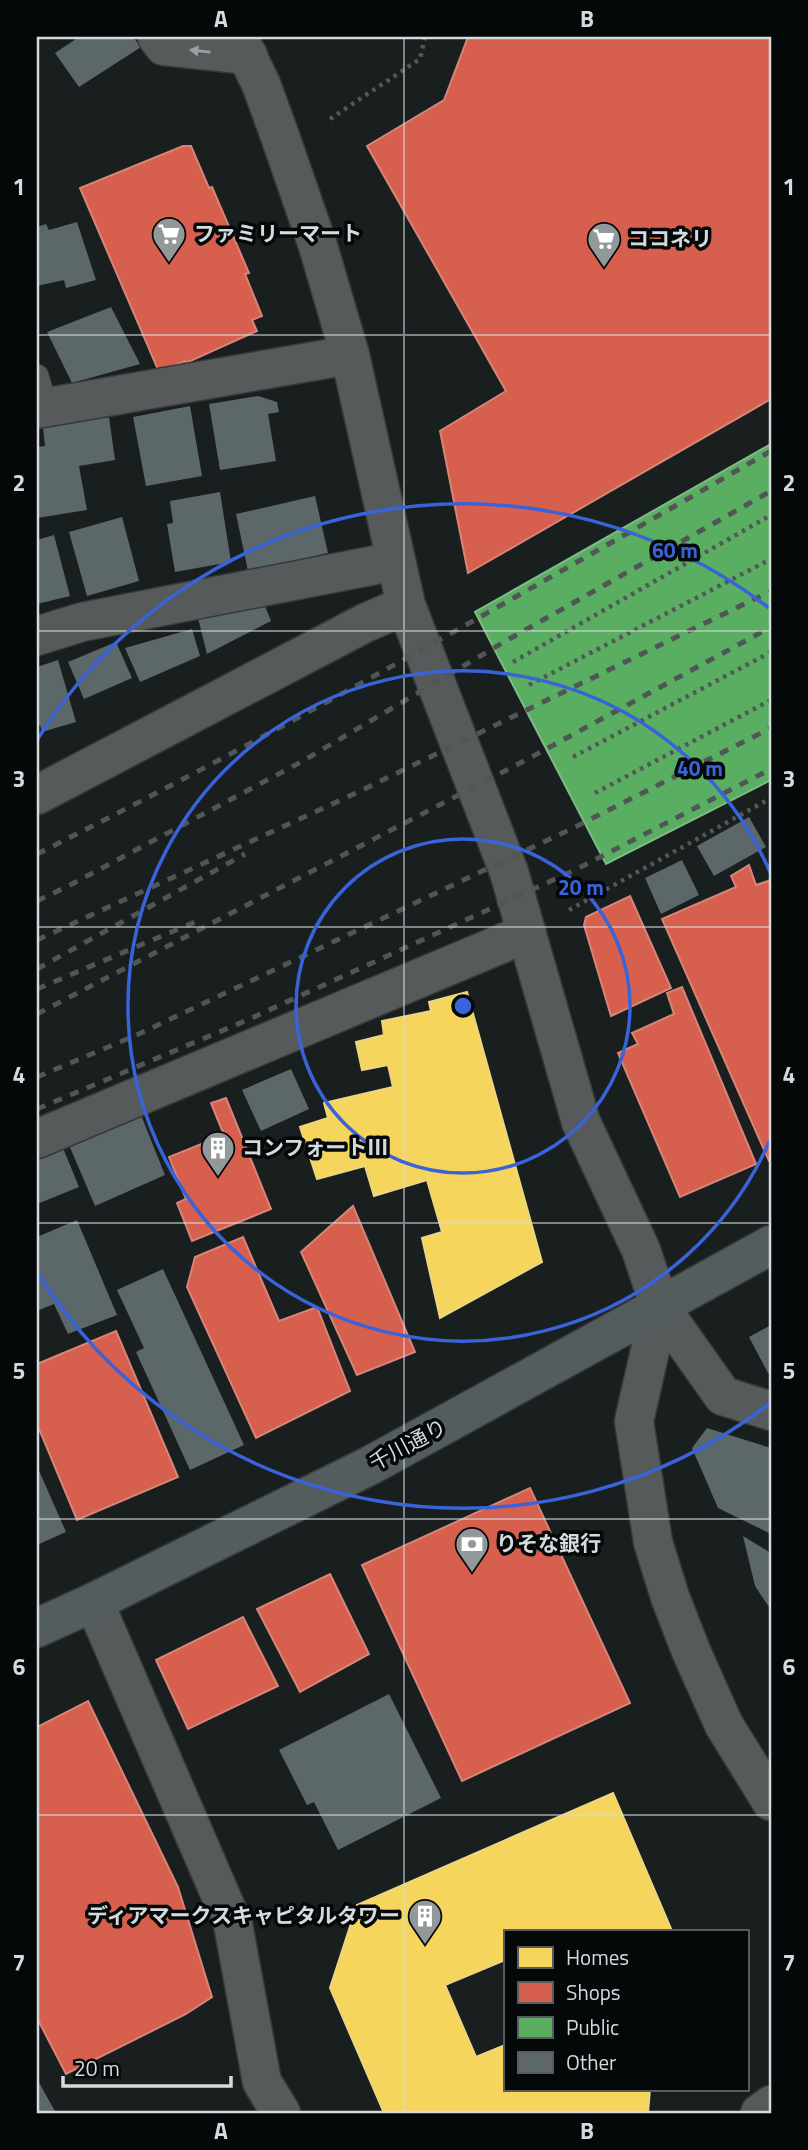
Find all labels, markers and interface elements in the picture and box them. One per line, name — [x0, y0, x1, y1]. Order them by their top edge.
text: A — [214, 1, 228, 36]
text: B — [580, 1, 594, 36]
one-way arrow — [189, 45, 211, 56]
text: 1 — [13, 169, 25, 204]
text: 1 — [783, 169, 795, 204]
supermarket icon: ファミリーマート — [150, 215, 188, 264]
place label: ファミリーマート — [194, 217, 362, 249]
supermarket icon: ココネリ — [585, 220, 623, 269]
place label: ココネリ — [628, 222, 712, 254]
text: 2 — [13, 465, 25, 500]
text: 2 — [783, 465, 795, 500]
text: 60 m — [652, 534, 698, 566]
text: 40 m — [677, 752, 723, 784]
text: 3 — [13, 761, 25, 796]
text: 3 — [783, 761, 795, 796]
text: 20 m — [558, 871, 604, 903]
centre of rings — [451, 994, 475, 1018]
text: 4 — [13, 1057, 25, 1092]
text: 4 — [783, 1057, 795, 1092]
building icon: コンフォートⅢ — [199, 1129, 237, 1178]
place label: コンフォートⅢ — [242, 1131, 388, 1163]
text: 5 — [13, 1353, 25, 1388]
text: 5 — [783, 1353, 795, 1388]
street label: 千川通り — [363, 1410, 452, 1478]
bank icon: りそな銀行 — [453, 1525, 491, 1574]
place label: りそな銀行 — [496, 1527, 601, 1559]
text: 6 — [13, 1649, 26, 1684]
text: 6 — [783, 1649, 796, 1684]
building icon: ディアマークスキャピタルタワー — [406, 1897, 444, 1946]
place label: ディアマークスキャピタルタワー — [87, 1899, 400, 1931]
legend — [504, 1930, 748, 2090]
text: Homes — [566, 1941, 629, 1973]
text: 7 — [13, 1945, 25, 1980]
text: 7 — [783, 1945, 795, 1980]
text: Shops — [566, 1976, 621, 2008]
text: Public — [566, 2011, 619, 2043]
scale bar — [63, 2045, 231, 2089]
text: Other — [566, 2046, 616, 2078]
text: 20 m — [74, 2052, 120, 2084]
text: A — [214, 2113, 228, 2148]
text: B — [580, 2113, 594, 2148]

